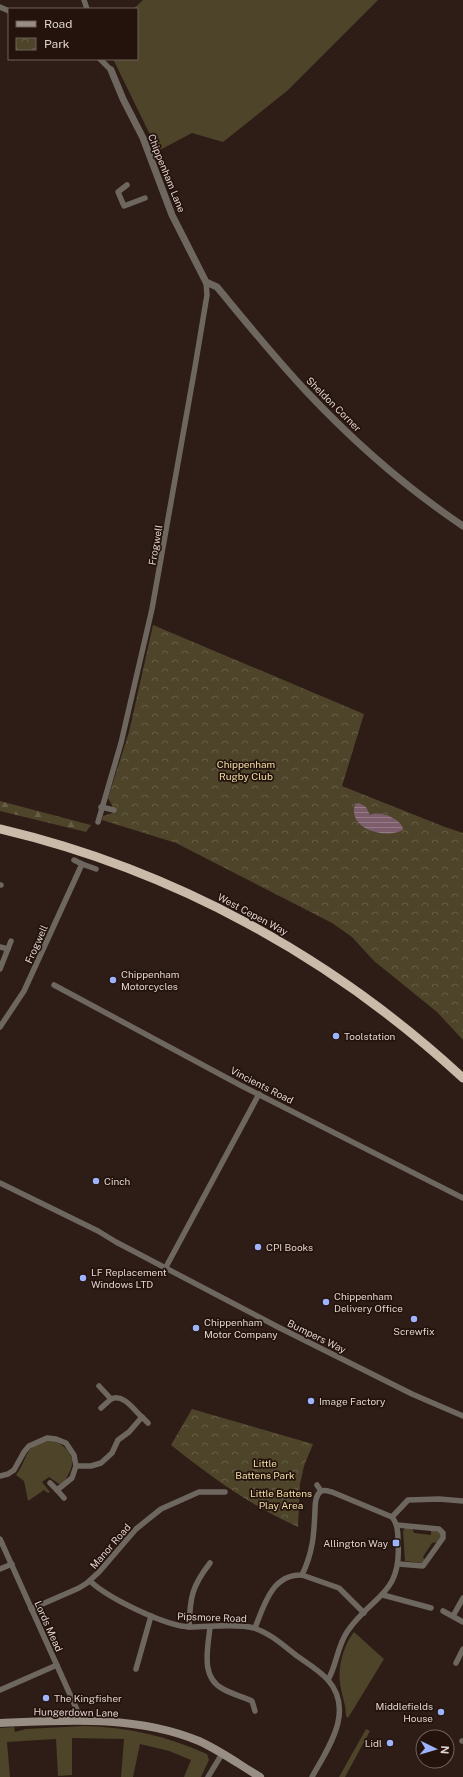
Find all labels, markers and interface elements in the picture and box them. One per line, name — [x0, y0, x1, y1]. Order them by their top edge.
legend — [8, 8, 138, 60]
text: Road — [44, 17, 72, 31]
text: Park — [44, 37, 70, 51]
street label: Chippenham Lane — [146, 132, 188, 214]
street label: Sheldon Corner — [304, 374, 364, 434]
street label: Frogwell — [146, 524, 164, 566]
park label: Chippenham Rugby Club — [217, 758, 275, 782]
street label: West Cepen Way — [216, 890, 291, 938]
street label: Frogwell — [22, 923, 50, 965]
place label: Chippenham Motorcycles — [121, 968, 179, 992]
marker: Chippenham Motorcycles — [108, 975, 118, 985]
place label: Toolstation — [344, 1030, 396, 1042]
marker: Toolstation — [331, 1031, 341, 1041]
street label: Vincients Road — [228, 1064, 296, 1106]
place label: Cinch — [104, 1175, 131, 1187]
marker: Cinch — [91, 1176, 101, 1186]
place label: CPI Books — [266, 1241, 313, 1253]
marker: CPI Books — [253, 1242, 263, 1252]
place label: LF Replacement Windows LTD — [91, 1266, 167, 1290]
marker: LF Replacement Windows LTD — [78, 1273, 88, 1283]
place label: Chippenham Delivery Office — [334, 1290, 403, 1314]
marker: Chippenham Delivery Office — [321, 1297, 331, 1307]
marker: Screwfix — [409, 1314, 419, 1324]
place label: Chippenham Motor Company — [204, 1316, 278, 1340]
street label: Bumpers Way — [286, 1317, 349, 1356]
marker: Chippenham Motor Company — [191, 1323, 201, 1333]
place label: Screwfix — [393, 1325, 435, 1337]
place label: Image Factory — [319, 1395, 386, 1407]
marker: Image Factory — [306, 1396, 316, 1406]
park label: Little Battens Park — [235, 1457, 295, 1481]
park label: Little Battens Play Area — [250, 1487, 312, 1511]
street label: Manor Road — [87, 1521, 133, 1571]
place label: Allington Way — [323, 1537, 389, 1549]
marker: Allington Way — [391, 1538, 401, 1548]
street label: Lords Mead — [32, 1599, 66, 1653]
street label: Pipsmore Road — [177, 1610, 247, 1624]
place label: The Kingfisher — [54, 1692, 122, 1704]
marker: The Kingfisher — [41, 1693, 51, 1703]
place label: Middlefields House — [376, 1700, 433, 1724]
street label: Hungerdown Lane — [33, 1705, 119, 1719]
marker: Middlefields House — [436, 1707, 446, 1717]
north arrow — [415, 1729, 455, 1769]
place label: Lidl — [365, 1737, 382, 1749]
marker: Lidl — [385, 1738, 395, 1748]
text: N — [439, 1745, 451, 1755]

